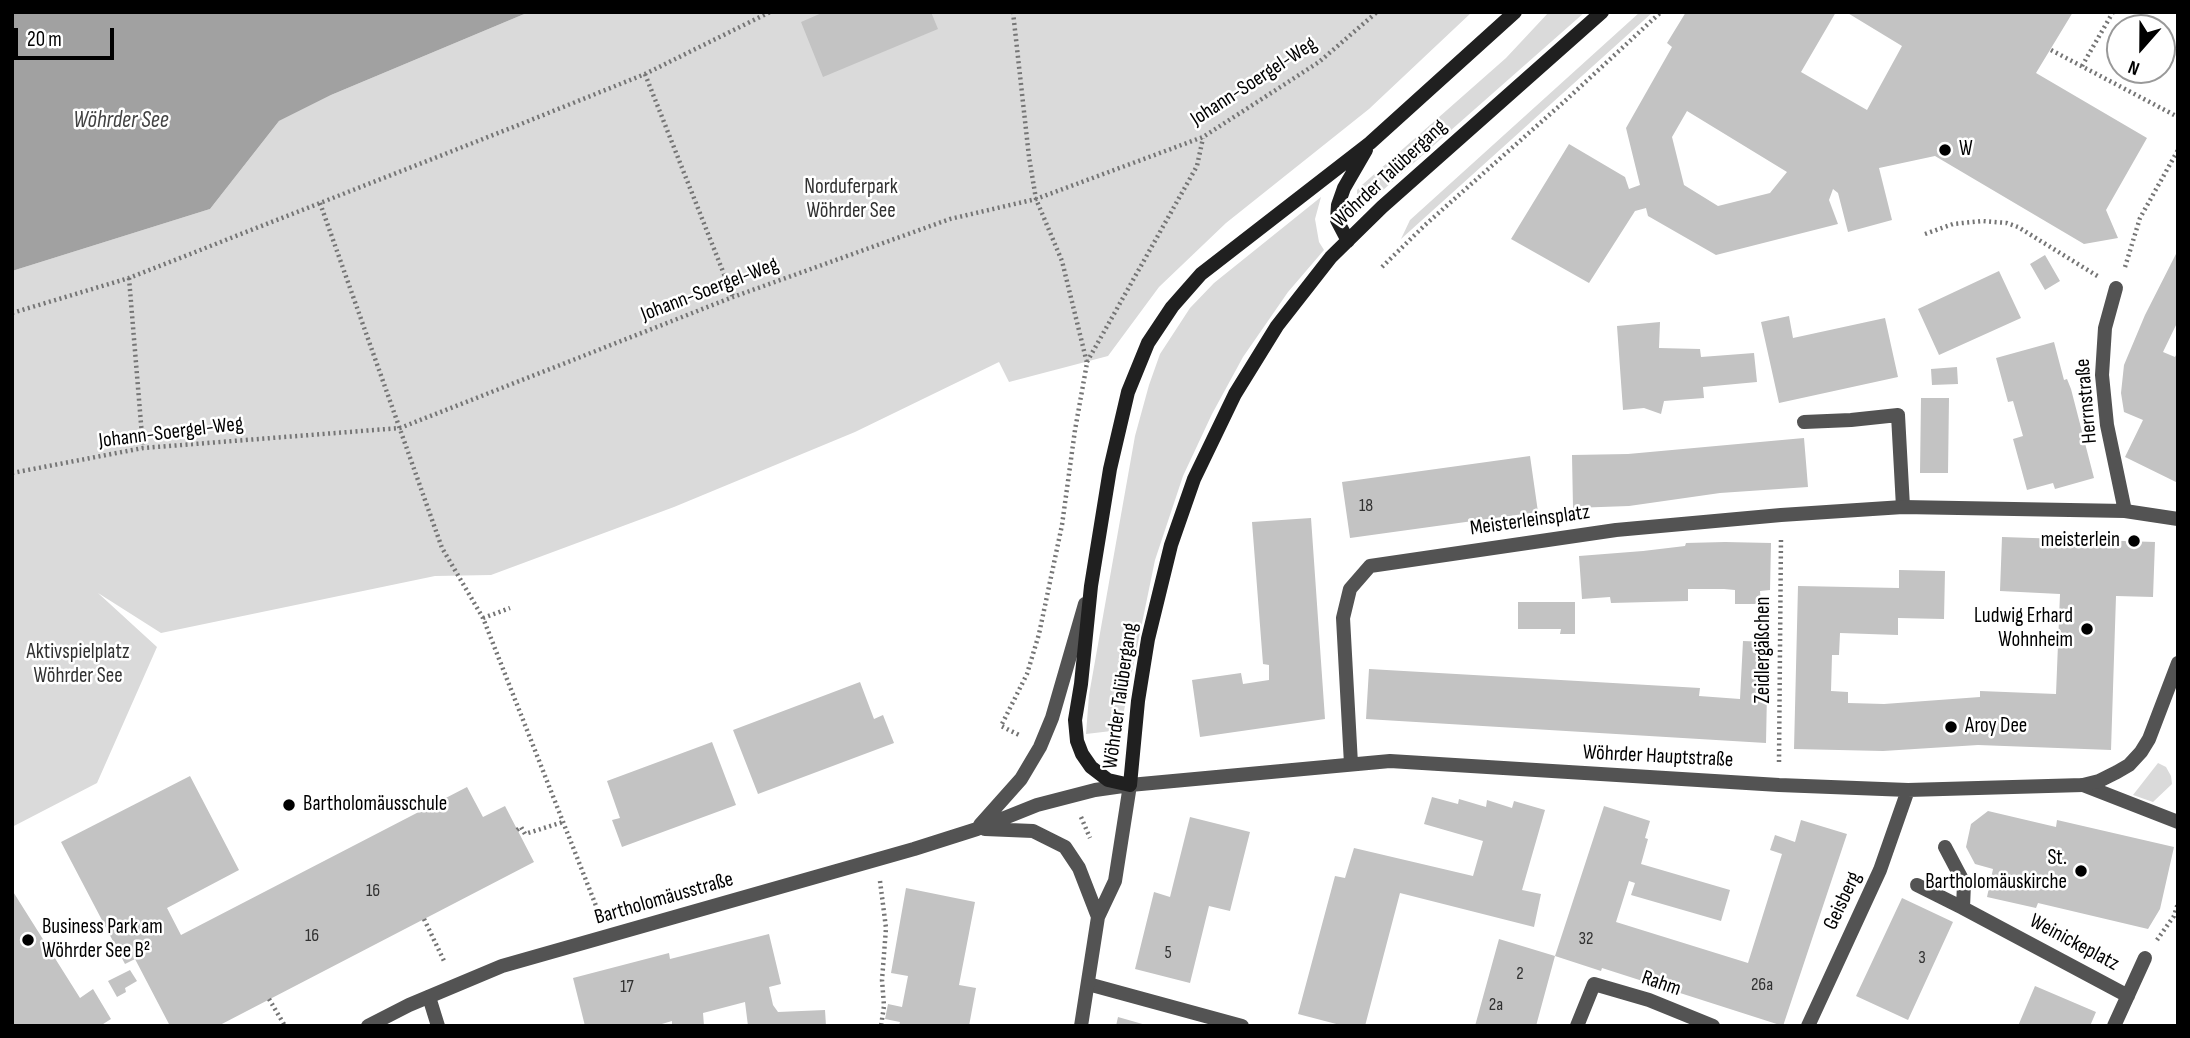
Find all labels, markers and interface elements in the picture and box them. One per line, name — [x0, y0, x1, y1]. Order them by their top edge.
scale bar — [18, 14, 117, 58]
north arrow — [2106, 14, 2176, 84]
text: 20 m — [27, 27, 62, 52]
street label: Johann-Soergel-Weg — [1186, 32, 1322, 132]
text: N — [2125, 55, 2143, 80]
water label: Wöhrder See — [73, 107, 169, 135]
street label: Wöhrder Talübergang — [1328, 115, 1452, 233]
place label: W — [1959, 137, 1973, 163]
marker: W — [1937, 142, 1953, 158]
park label: Norduferpark Wöhrder See — [804, 175, 898, 225]
street label: Johann-Soergel-Weg — [638, 252, 782, 328]
street label: Herrnstraße — [2071, 357, 2103, 445]
street label: Johann-Soergel-Weg — [97, 412, 245, 454]
house number: 18 — [1359, 495, 1373, 517]
street label: Meisterleinsplatz — [1469, 500, 1591, 542]
place label: meisterlein — [2041, 528, 2120, 554]
marker: meisterlein — [2126, 533, 2142, 549]
street label: Zeidlergäßchen — [1751, 596, 1777, 704]
place label: Ludwig Erhard Wohnheim — [1974, 604, 2073, 654]
street label: Wöhrder Talübergang — [1098, 621, 1144, 771]
marker: Ludwig Erhard Wohnheim — [2079, 621, 2095, 637]
park label: Aktivspielplatz Wöhrder See — [26, 640, 130, 690]
place label: Aroy Dee — [1965, 714, 2027, 740]
marker: Aroy Dee — [1943, 719, 1959, 735]
street label: Wöhrder Hauptstraße — [1582, 740, 1734, 774]
place label: Bartholomäusschule — [303, 792, 447, 818]
marker: Bartholomäusschule — [281, 797, 297, 813]
place label: St. Bartholomäuskirche — [1925, 846, 2067, 896]
marker: St. Bartholomäuskirche — [2073, 863, 2089, 879]
street label: Bartholomäusstraße — [592, 867, 736, 931]
street label: Geisberg — [1819, 868, 1867, 934]
house number: 16 — [366, 880, 380, 902]
street label: Weinickeplatz — [2025, 909, 2123, 977]
place label: Business Park am Wöhrder See B² — [42, 915, 163, 965]
house number: 16 — [305, 925, 319, 947]
house number: 32 — [1579, 928, 1593, 950]
marker: Business Park am Wöhrder See B² — [20, 932, 36, 948]
house number: 5 — [1164, 942, 1172, 964]
house number: 3 — [1918, 947, 1926, 969]
house number: 2 — [1516, 963, 1524, 985]
street label: Rahm — [1638, 966, 1684, 1002]
house number: 26a — [1751, 974, 1773, 996]
house number: 17 — [620, 976, 634, 998]
house number: 2a — [1489, 994, 1503, 1016]

